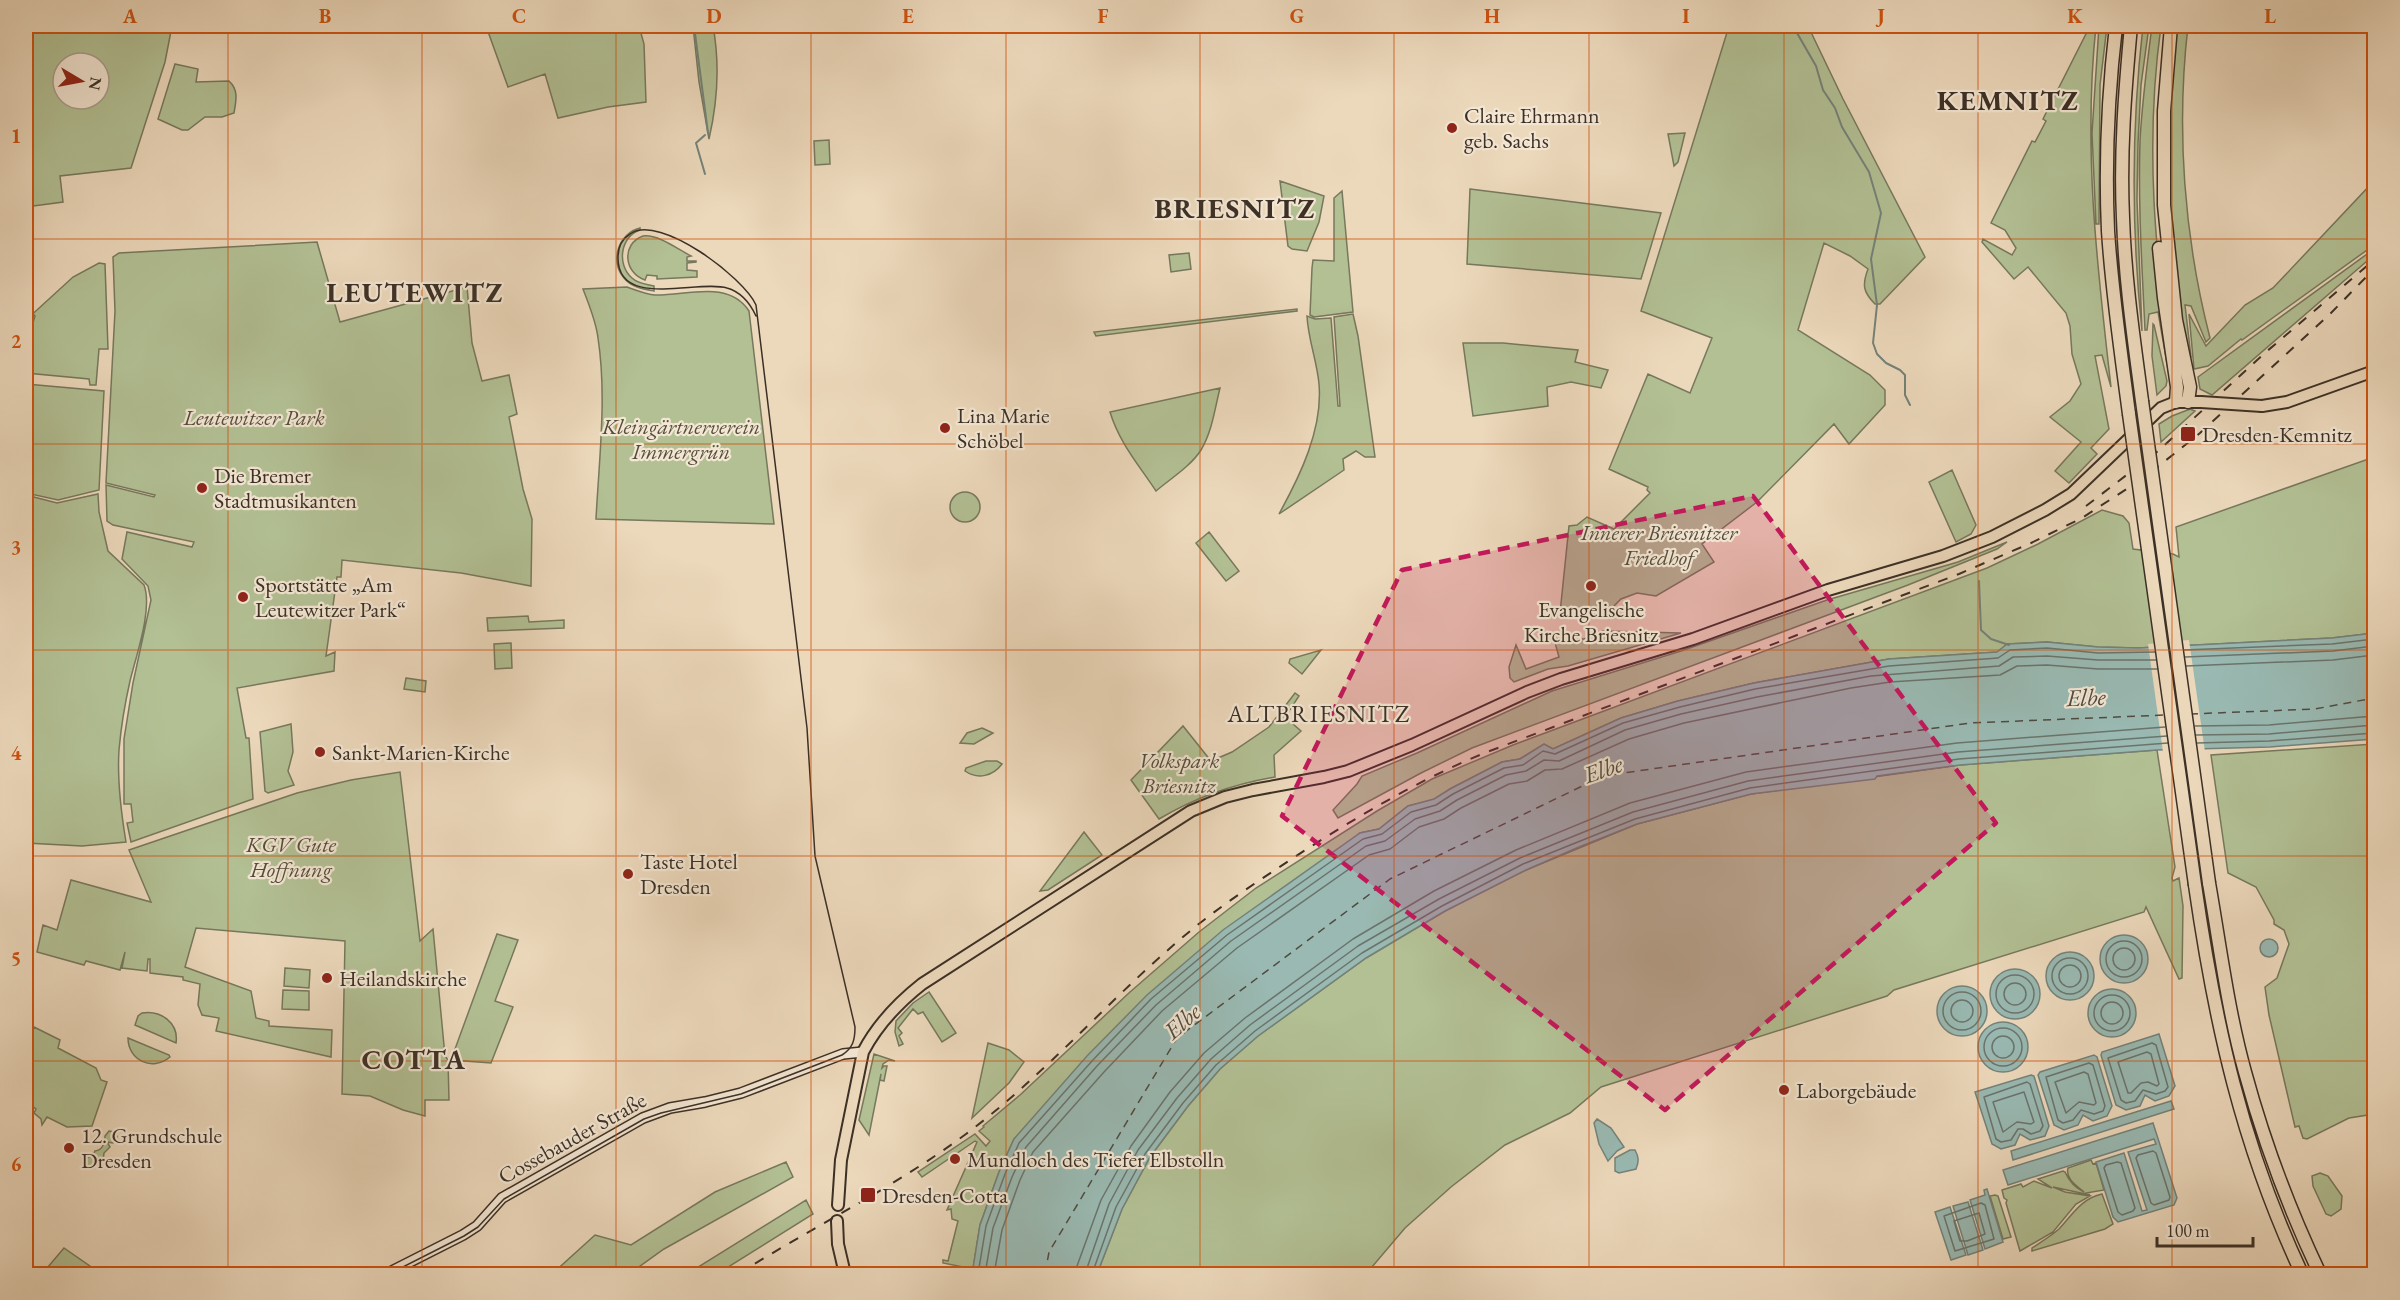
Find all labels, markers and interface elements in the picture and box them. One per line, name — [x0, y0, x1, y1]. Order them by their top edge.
text: A — [122, 3, 138, 29]
text: B — [319, 3, 331, 29]
text: C — [512, 3, 526, 29]
text: D — [706, 3, 722, 29]
text: E — [902, 3, 914, 29]
text: F — [1098, 3, 1109, 29]
text: G — [1290, 3, 1304, 29]
text: H — [1484, 3, 1500, 29]
text: I — [1682, 3, 1690, 29]
text: J — [1875, 3, 1885, 29]
text: K — [2067, 3, 2083, 29]
text: L — [2264, 3, 2276, 29]
north arrow — [51, 51, 111, 111]
text: N — [84, 75, 107, 92]
district label: KEMNITZ — [1937, 82, 2079, 118]
place label: Claire Ehrmann geb. Sachs — [1464, 101, 1600, 155]
marker: Claire Ehrmann geb. Sachs — [1445, 121, 1459, 135]
text: 1 — [11, 123, 21, 149]
district label: BRIESNITZ — [1154, 190, 1316, 226]
district label: LEUTEWITZ — [326, 274, 504, 310]
text: 2 — [11, 328, 22, 354]
place label: Lina Marie Schöbel — [957, 401, 1050, 455]
park label: Leutewitzer Park — [182, 403, 325, 432]
park label: Kleingärtnerverein Immergrün — [601, 412, 760, 466]
place label: Dresden-Kemnitz — [2202, 420, 2353, 449]
marker: Lina Marie Schöbel — [938, 421, 952, 435]
marker: Dresden-Kemnitz — [2179, 425, 2197, 443]
place label: Die Bremer Stadtmusikanten — [214, 461, 357, 515]
marker: Die Bremer Stadtmusikanten — [195, 481, 209, 495]
park label: Innerer Briesnitzer Friedhof — [1580, 518, 1739, 572]
text: 3 — [11, 534, 21, 560]
place label: Sportstätte „Am Leutewitzer Park“ — [255, 570, 406, 624]
marker: Evangelische Kirche Briesnitz — [1584, 579, 1598, 593]
marker: Sportstätte „Am Leutewitzer Park“ — [236, 590, 250, 604]
place label: Evangelische Kirche Briesnitz — [1524, 595, 1659, 649]
water label: Elbe — [2065, 681, 2107, 713]
district label: ALTBRIESNITZ — [1226, 698, 1411, 729]
place label: Sankt-Marien-Kirche — [332, 738, 510, 767]
text: 4 — [11, 740, 22, 766]
marker: Sankt-Marien-Kirche — [313, 745, 327, 759]
park label: Volkspark Briesnitz — [1139, 746, 1219, 800]
water label: Elbe — [1578, 748, 1627, 790]
park label: KGV Gute Hoffnung — [245, 830, 337, 884]
place label: Taste Hotel Dresden — [640, 847, 738, 901]
marker: Taste Hotel Dresden — [621, 867, 635, 881]
text: 5 — [11, 945, 21, 971]
place label: Heilandskirche — [339, 964, 467, 993]
marker: Heilandskirche — [320, 971, 334, 985]
water label: Elbe — [1156, 996, 1208, 1046]
district label: COTTA — [362, 1041, 466, 1077]
place label: Laborgebäude — [1796, 1076, 1917, 1105]
marker: Laborgebäude — [1777, 1083, 1791, 1097]
street label: Cossebauder Straße — [493, 1085, 652, 1191]
place label: 12. Grundschule Dresden — [81, 1121, 223, 1175]
marker: 12. Grundschule Dresden — [62, 1141, 76, 1155]
place label: Mundloch des Tiefer Elbstolln — [967, 1145, 1225, 1174]
text: 6 — [11, 1151, 22, 1177]
marker: Mundloch des Tiefer Elbstolln — [948, 1152, 962, 1166]
place label: Dresden-Cotta — [882, 1181, 1008, 1210]
marker: Dresden-Cotta — [859, 1186, 877, 1204]
scale bar — [2157, 1210, 2253, 1248]
text: 100 m — [2166, 1219, 2210, 1242]

